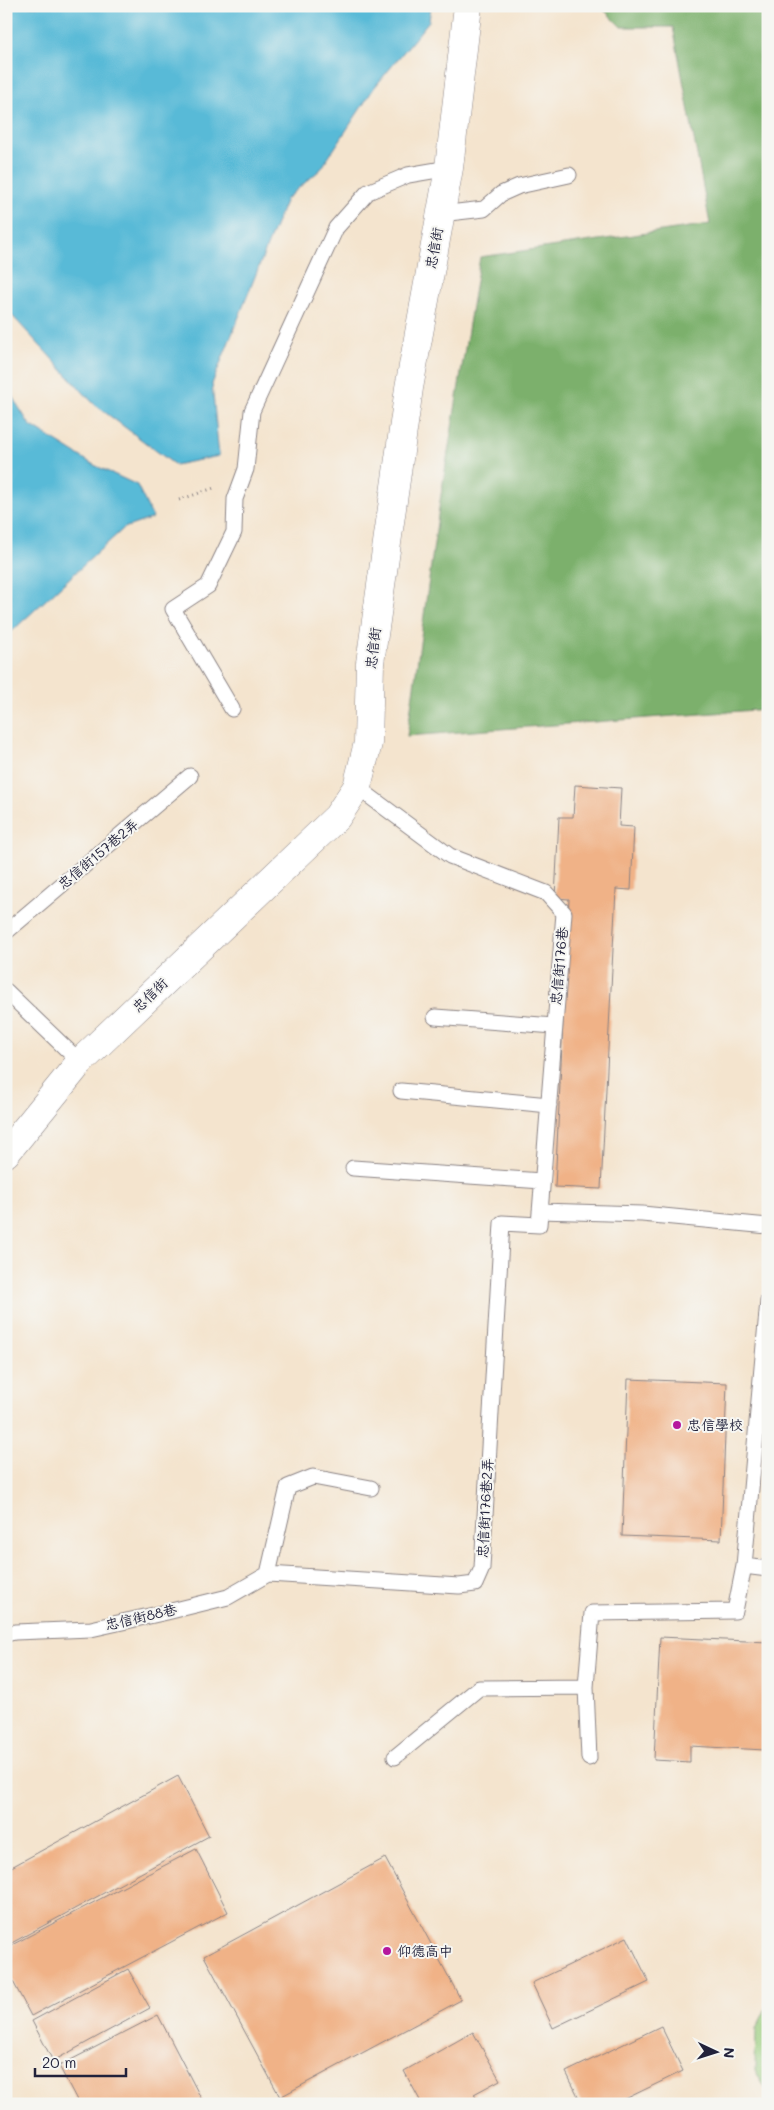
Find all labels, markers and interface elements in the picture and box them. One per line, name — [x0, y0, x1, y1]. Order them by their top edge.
street label: 忠信街 — [421, 226, 447, 270]
street label: 忠信街 — [361, 626, 384, 670]
street label: 忠信街157巷2弄 — [53, 814, 142, 893]
street label: 忠信街176巷 — [546, 925, 571, 1006]
street label: 忠信街 — [128, 973, 171, 1016]
place label: 忠信學校 — [687, 1415, 743, 1434]
marker: 忠信學校 — [671, 1419, 683, 1431]
street label: 忠信街176巷2弄 — [472, 1457, 497, 1559]
street label: 忠信街88巷 — [103, 1599, 180, 1634]
place label: 仰德高中 — [397, 1941, 453, 1960]
marker: 仰德高中 — [381, 1945, 393, 1957]
north arrow — [692, 2028, 742, 2078]
scale bar — [35, 2045, 126, 2077]
text: N — [720, 2047, 739, 2059]
text: 20 m — [42, 2052, 76, 2072]

